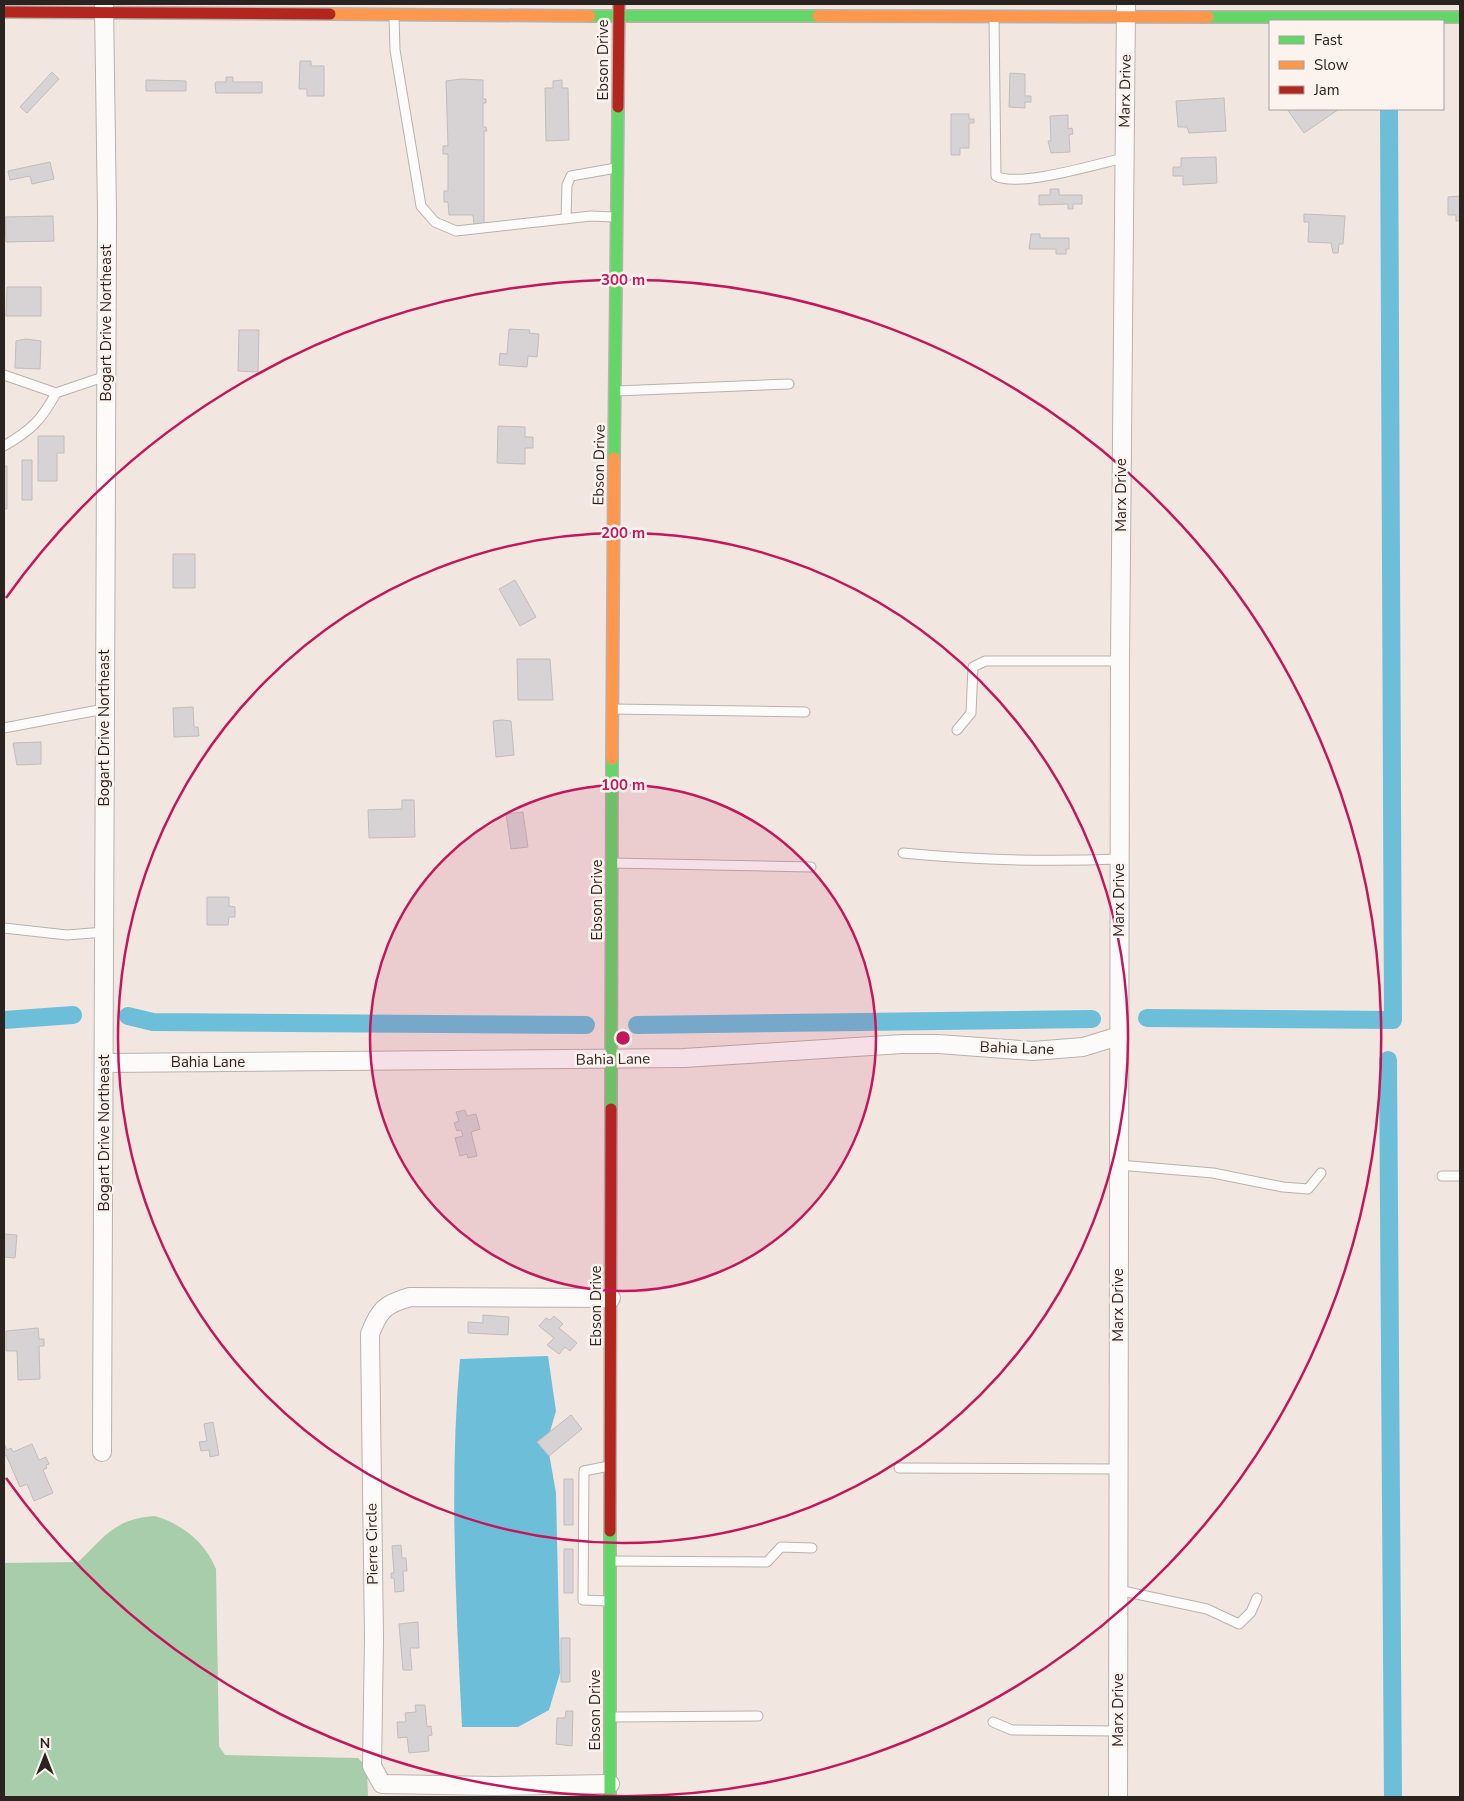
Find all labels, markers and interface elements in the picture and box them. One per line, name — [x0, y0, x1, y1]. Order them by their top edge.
street label: Ebson Drive — [593, 19, 613, 101]
legend — [1269, 20, 1444, 110]
text: Fast — [1314, 30, 1343, 50]
street label: Marx Drive — [1114, 54, 1136, 128]
text: Slow — [1314, 55, 1349, 75]
text: Jam — [1313, 80, 1340, 100]
street label: Bogart Drive Northeast — [96, 244, 116, 401]
text: 300 m — [601, 270, 645, 290]
street label: Ebson Drive — [588, 424, 610, 506]
street label: Marx Drive — [1111, 458, 1131, 532]
text: 200 m — [601, 523, 645, 543]
street label: Bogart Drive Northeast — [94, 649, 114, 806]
text: 100 m — [601, 775, 645, 795]
street label: Ebson Drive — [587, 859, 607, 941]
street label: Marx Drive — [1109, 863, 1129, 937]
centre of rings — [614, 1029, 632, 1047]
street label: Bahia Lane — [979, 1037, 1055, 1059]
street label: Bahia Lane — [576, 1048, 650, 1070]
street label: Bahia Lane — [171, 1052, 245, 1072]
street label: Bogart Drive Northeast — [94, 1054, 114, 1211]
street label: Ebson Drive — [586, 1265, 606, 1347]
street label: Marx Drive — [1108, 1268, 1128, 1342]
street label: Pierre Circle — [361, 1503, 383, 1585]
street label: Ebson Drive — [585, 1669, 605, 1751]
street label: Marx Drive — [1108, 1673, 1128, 1747]
north arrow — [20, 1731, 70, 1781]
text: N — [40, 1734, 50, 1753]

